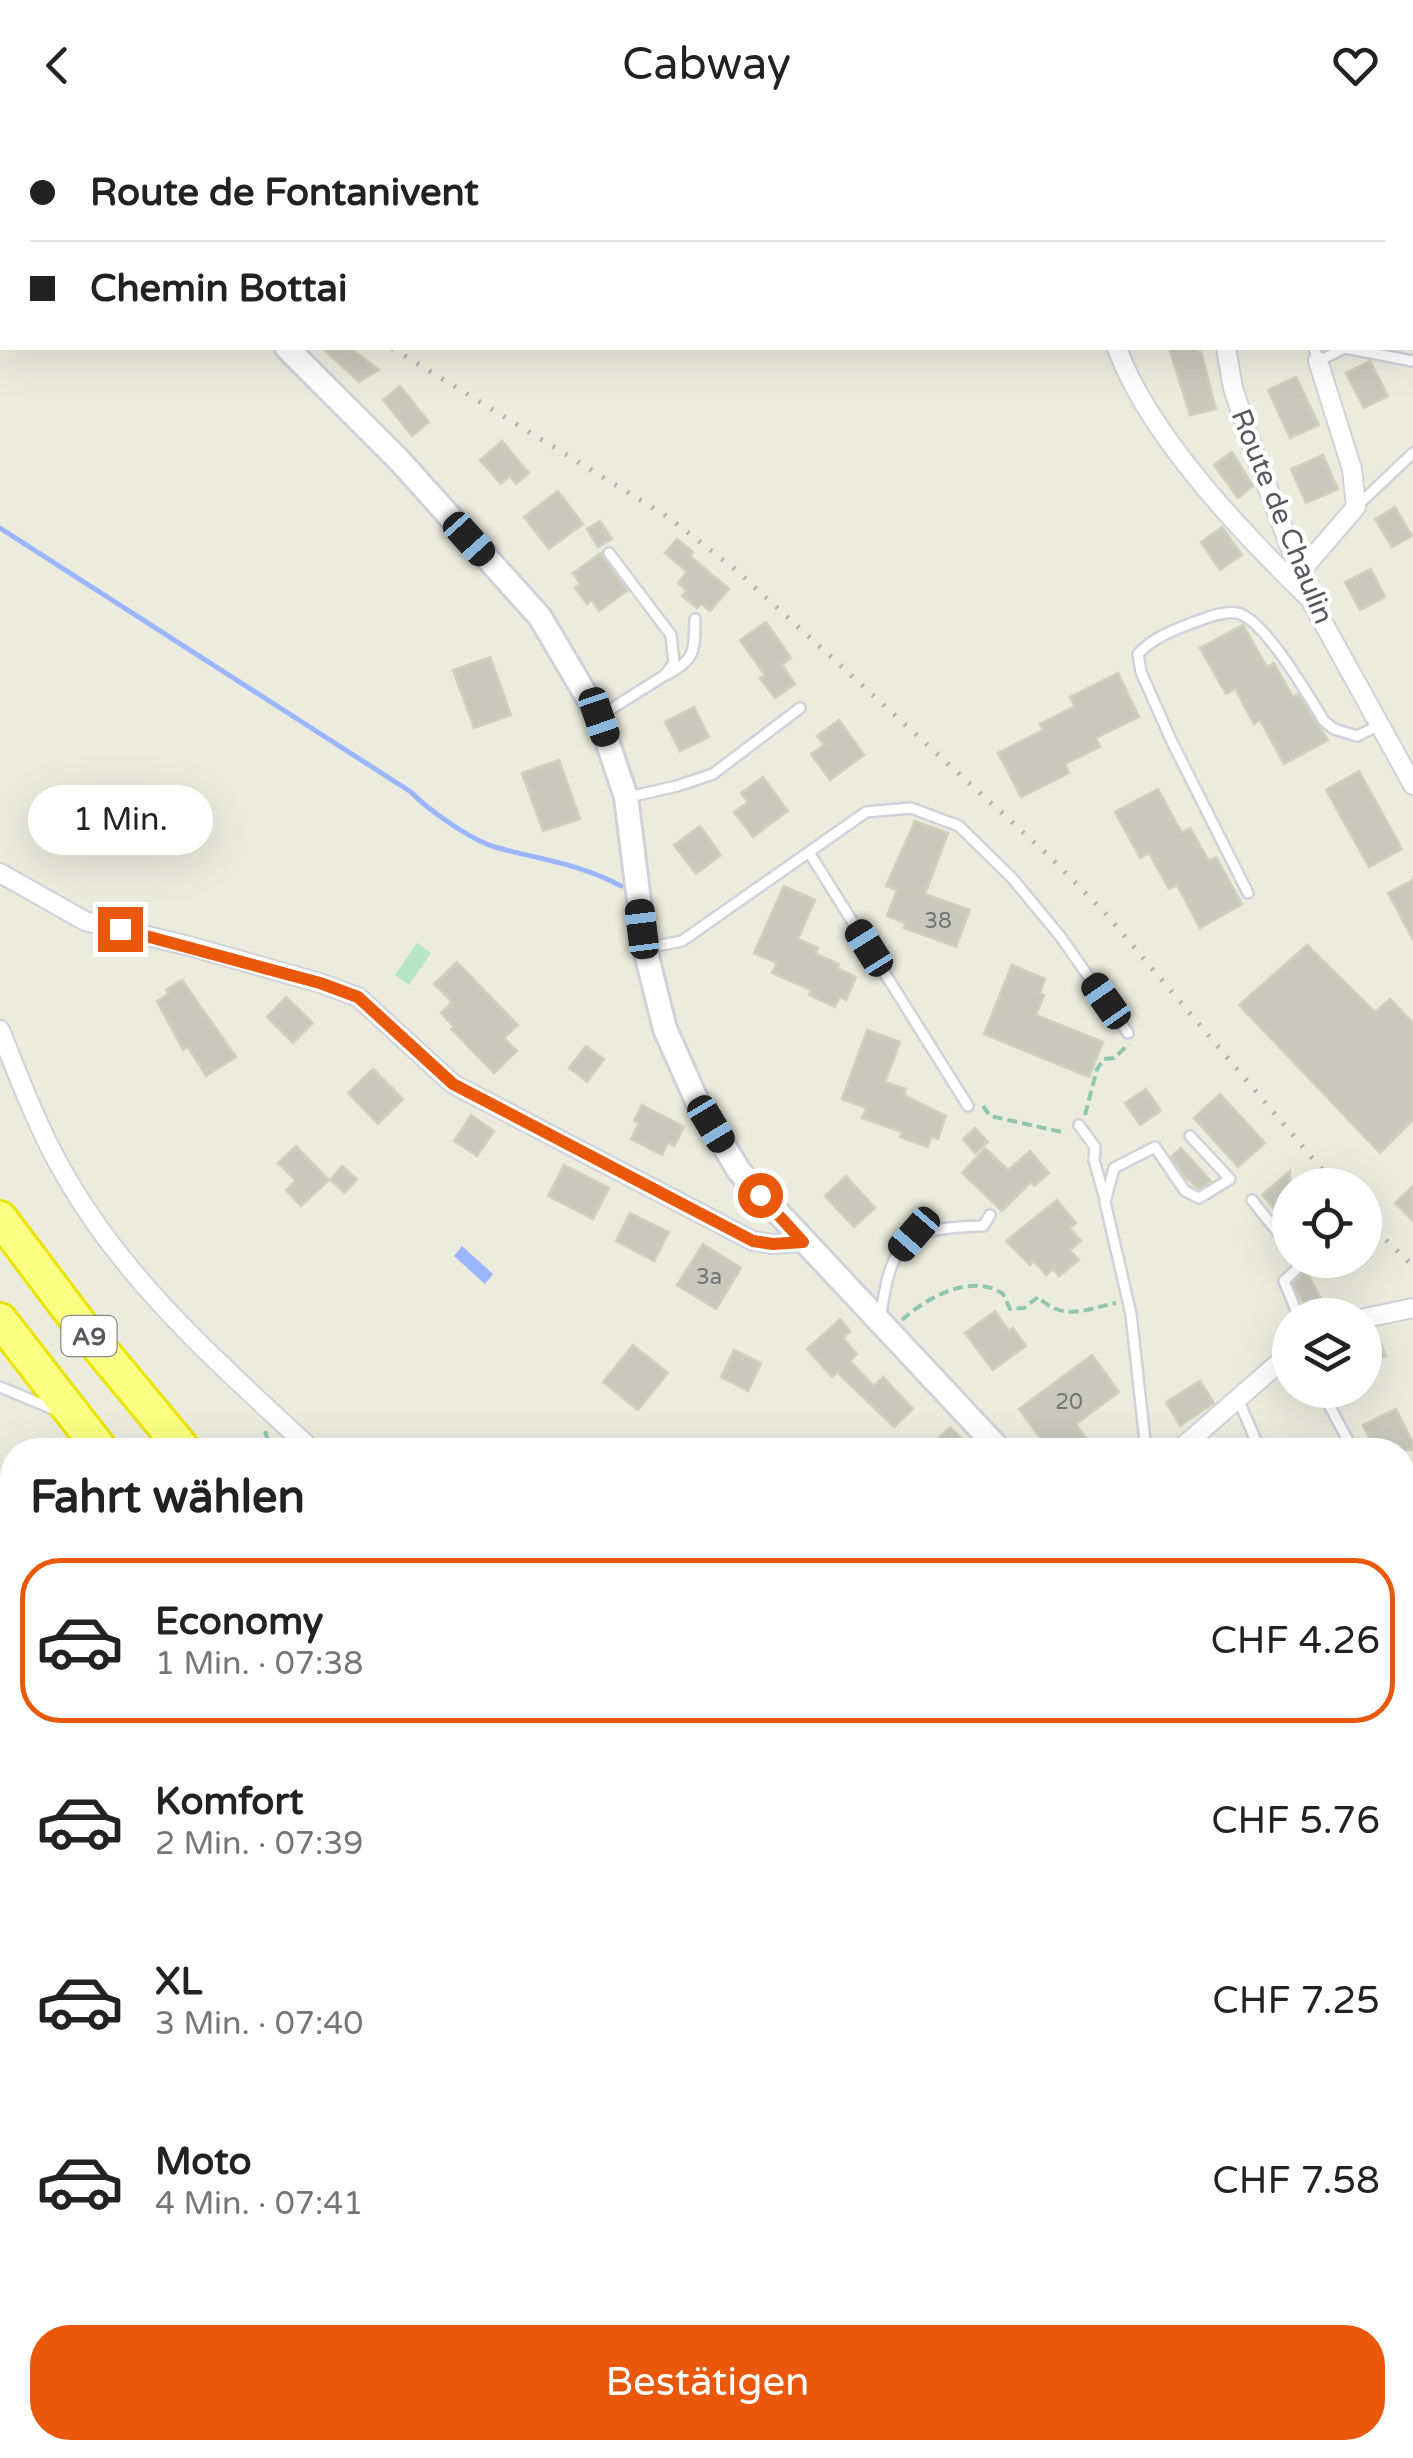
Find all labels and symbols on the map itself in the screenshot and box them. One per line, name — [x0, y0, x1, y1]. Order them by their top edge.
street label: Route de Chaulin — [1223, 404, 1341, 629]
car — [438, 507, 500, 571]
car — [575, 684, 623, 750]
callout: 1 Min. — [28, 784, 212, 854]
car — [623, 897, 661, 961]
route end — [98, 907, 143, 952]
house number: 38 — [924, 908, 952, 934]
car — [840, 915, 898, 981]
car — [1077, 968, 1135, 1034]
car — [683, 1091, 739, 1157]
route start — [738, 1173, 783, 1218]
car — [883, 1202, 945, 1266]
house number: 3a — [696, 1264, 722, 1290]
road number: A9 — [62, 1316, 116, 1356]
house number: 20 — [1055, 1389, 1083, 1415]

